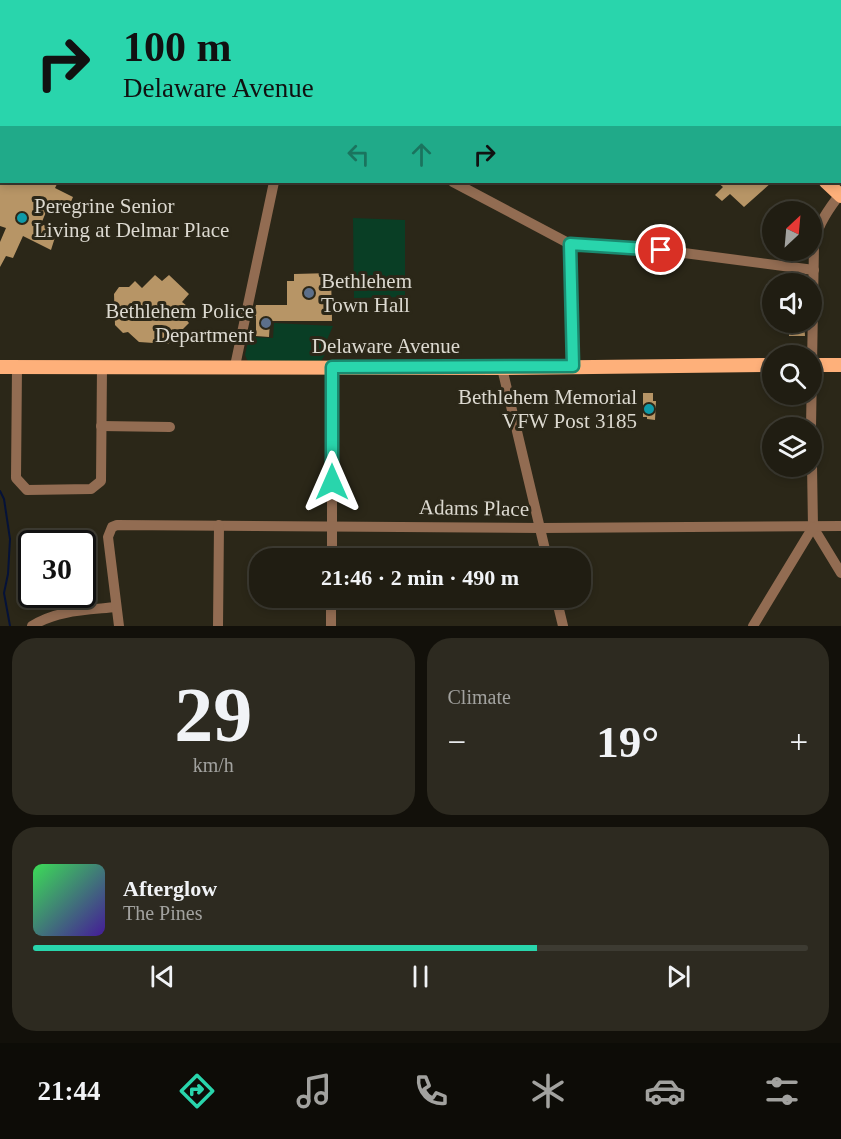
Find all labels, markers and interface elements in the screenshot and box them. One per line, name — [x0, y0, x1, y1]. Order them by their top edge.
icon: right — [24, 24, 102, 102]
text: 100 m — [123, 24, 232, 70]
text: Delaware Avenue — [123, 73, 314, 103]
icon: left — [342, 138, 375, 171]
icon: ahead — [405, 138, 438, 171]
icon: right — [468, 138, 501, 171]
place label: Peregrine Senior Living at Delmar Place — [34, 194, 229, 242]
north arrow — [762, 201, 822, 261]
map controls — [762, 201, 822, 477]
marker: Peregrine Senior Living at Delmar Place — [15, 211, 29, 225]
pin — [635, 224, 686, 275]
icon: arrive — [644, 233, 677, 266]
place label: Bethlehem Town Hall — [321, 269, 412, 317]
button: sound — [762, 273, 822, 333]
marker: Bethlehem Town Hall — [302, 286, 316, 300]
place label: Bethlehem Police Department — [105, 299, 254, 347]
marker: Bethlehem Police Department — [259, 316, 273, 330]
street label: Delaware Avenue — [312, 334, 460, 358]
button: search — [762, 345, 822, 405]
place label: Bethlehem Memorial VFW Post 3185 — [458, 385, 637, 433]
marker: Bethlehem Memorial VFW Post 3185 — [642, 402, 656, 416]
button: layers — [762, 417, 822, 477]
position arrow — [300, 450, 364, 514]
street label: Adams Place — [419, 495, 529, 521]
speed limit sign: 30 — [18, 530, 96, 608]
text: 21:46 · 2 min · 490 m — [321, 565, 519, 590]
text: 29 — [174, 671, 252, 758]
text: Climate — [448, 686, 511, 708]
text: 19° — [596, 717, 659, 767]
text: − — [448, 724, 466, 760]
text: + — [789, 724, 808, 760]
text: km/h — [193, 754, 234, 776]
text: Afterglow — [123, 876, 217, 901]
text: The Pines — [123, 902, 202, 924]
icon: previous — [146, 960, 179, 993]
icon: pause — [404, 960, 437, 993]
icon: next — [662, 960, 695, 993]
icon: directions — [176, 1070, 218, 1112]
icon: music — [293, 1070, 335, 1112]
icon: phone — [410, 1070, 452, 1112]
icon: climate — [527, 1070, 569, 1112]
icon: car — [644, 1070, 686, 1112]
icon: filters — [761, 1070, 803, 1112]
text: 21:44 — [38, 1076, 101, 1106]

